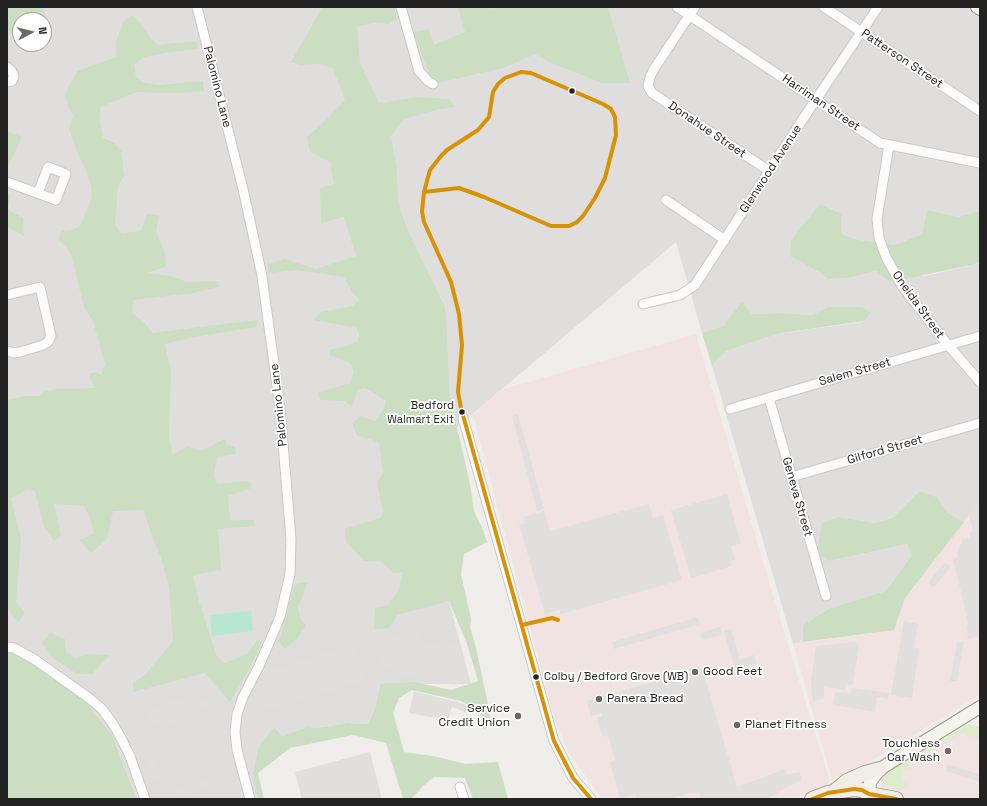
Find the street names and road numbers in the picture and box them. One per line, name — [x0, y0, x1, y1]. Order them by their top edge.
street label: Patterson Street — [858, 26, 946, 92]
street label: Palomino Lane — [200, 45, 234, 129]
street label: Harriman Street — [779, 72, 863, 134]
street label: Donahue Street — [665, 99, 749, 161]
street label: Glenwood Avenue — [737, 122, 805, 216]
street label: Oneida Street — [889, 268, 947, 342]
street label: Salem Street — [817, 355, 893, 389]
street label: Palomino Lane — [267, 363, 291, 447]
street label: Gilford Street — [846, 432, 924, 468]
street label: Geneva Street — [779, 456, 815, 538]

